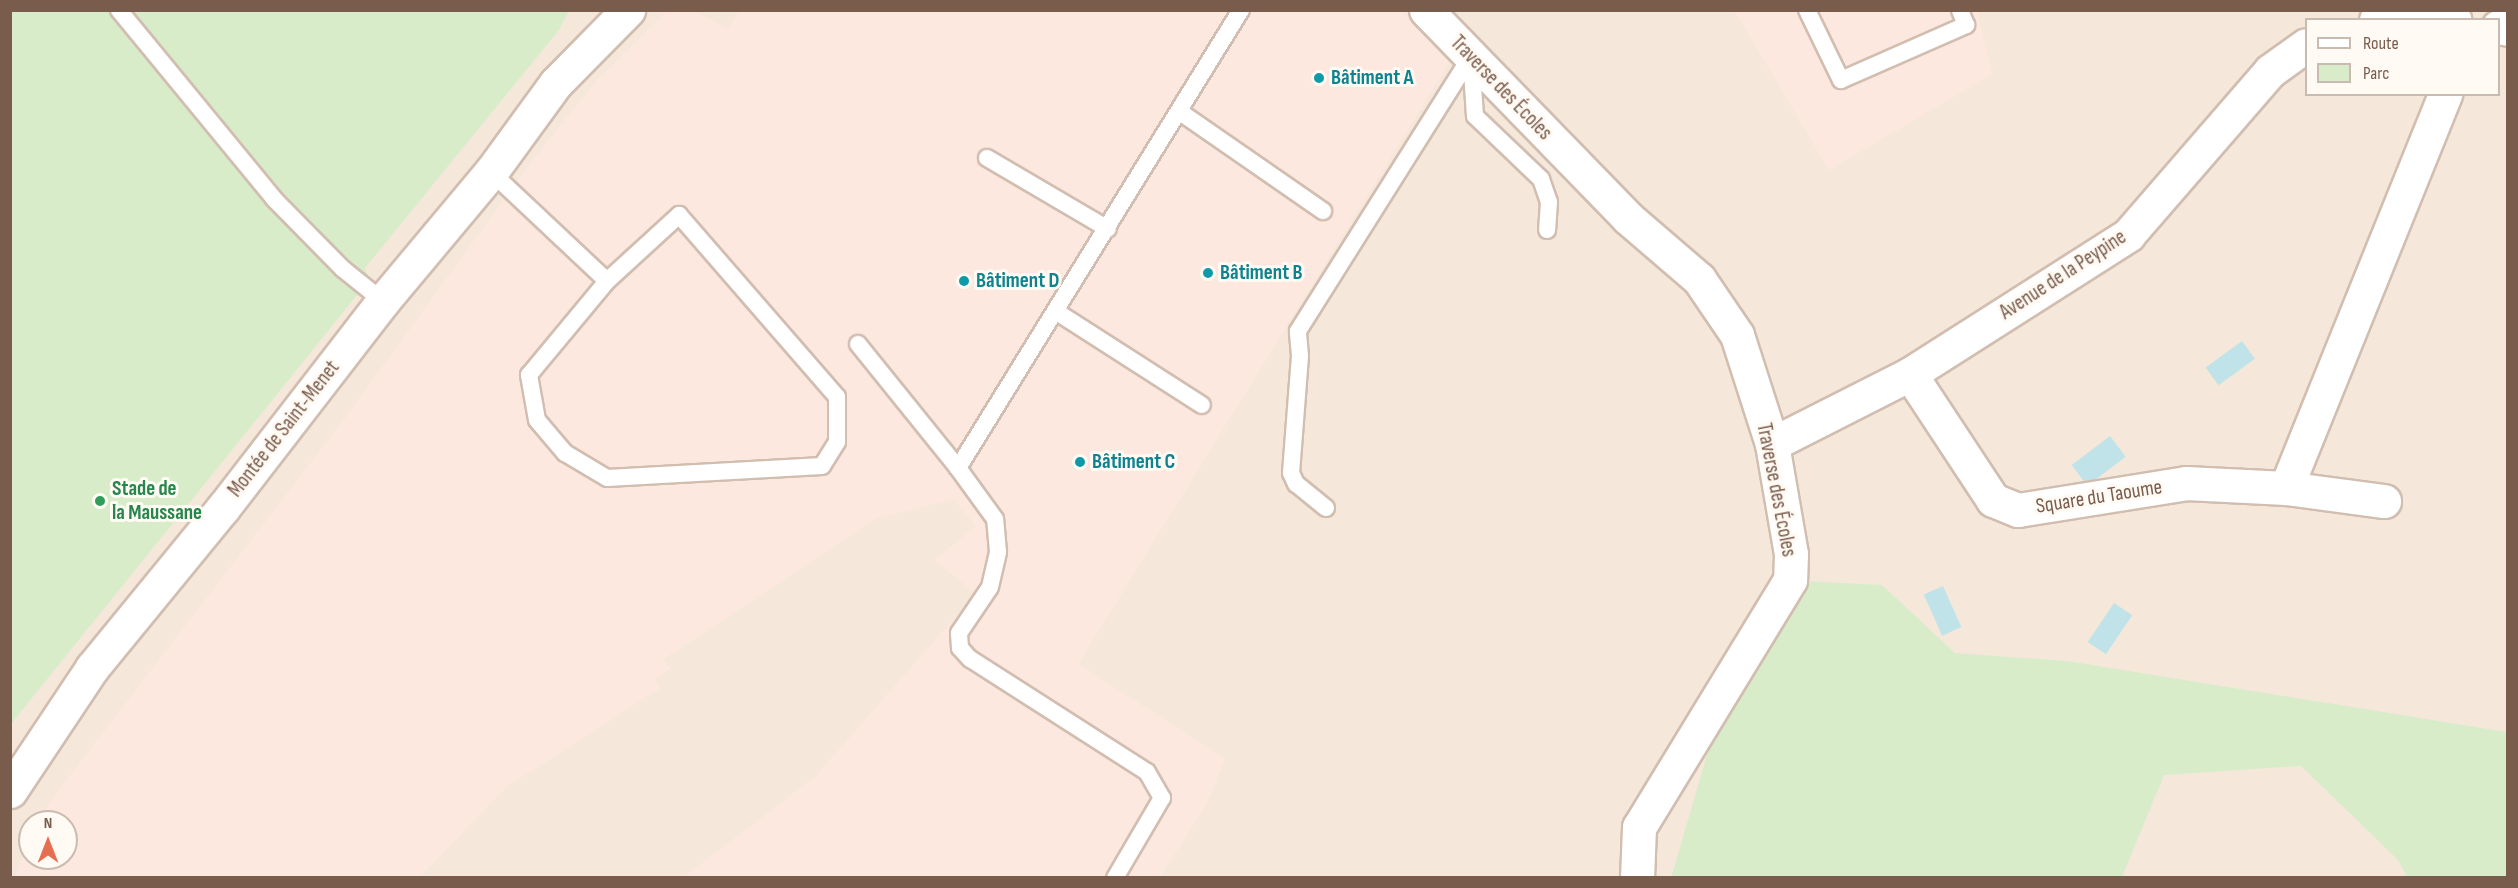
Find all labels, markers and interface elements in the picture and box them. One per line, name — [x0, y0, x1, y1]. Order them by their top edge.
legend — [2305, 18, 2500, 96]
street label: Traverse des Écoles — [1445, 30, 1557, 146]
text: Route — [2363, 33, 2399, 54]
text: Parc — [2363, 63, 2389, 84]
place label: Bâtiment A — [1331, 65, 1413, 91]
marker: Bâtiment A — [1312, 71, 1326, 85]
street label: Avenue de la Peypine — [1995, 225, 2131, 325]
place label: Bâtiment B — [1220, 260, 1302, 286]
marker: Bâtiment B — [1201, 266, 1215, 280]
place label: Bâtiment D — [976, 268, 1059, 294]
marker: Bâtiment D — [957, 274, 971, 288]
street label: Montée de Saint-Menet — [223, 356, 345, 502]
street label: Traverse des Écoles — [1751, 421, 1801, 559]
place label: Bâtiment C — [1092, 449, 1175, 475]
marker: Bâtiment C — [1073, 455, 1087, 469]
street label: Square du Taoume — [2034, 475, 2164, 519]
place label: Stade de la Maussane — [112, 476, 202, 526]
marker: Stade de la Maussane — [93, 494, 107, 508]
north arrow — [18, 810, 78, 870]
text: N — [44, 814, 52, 833]

